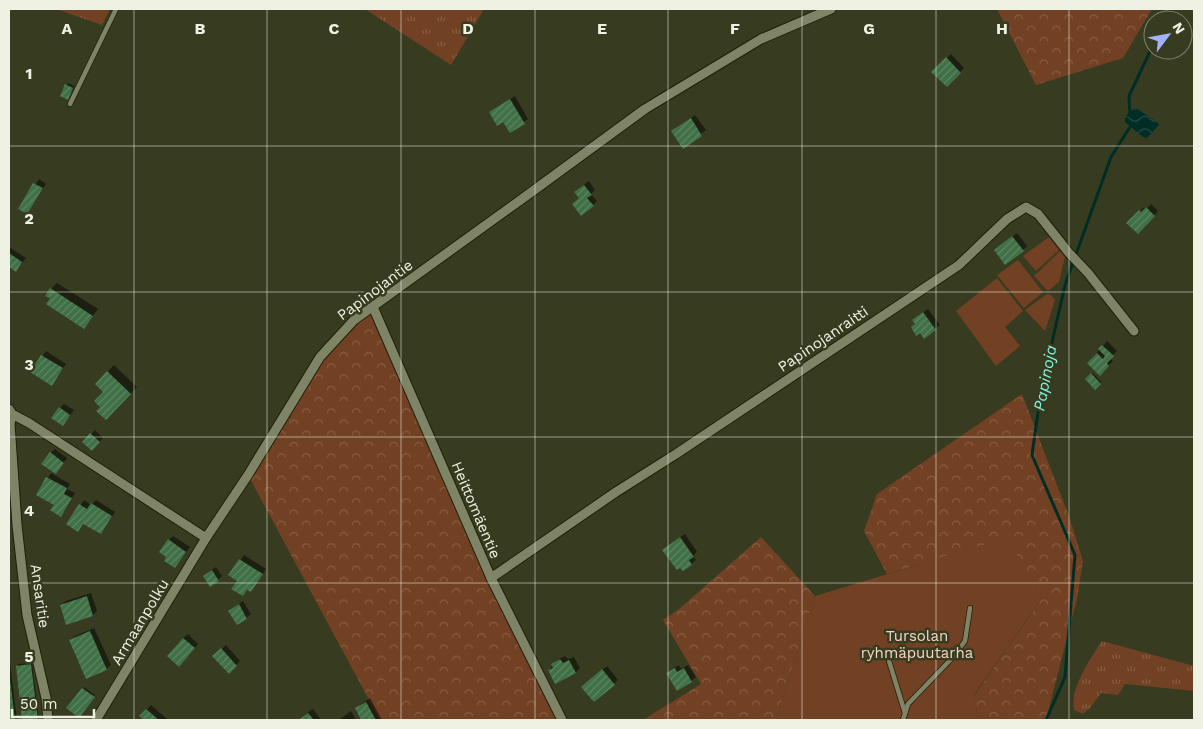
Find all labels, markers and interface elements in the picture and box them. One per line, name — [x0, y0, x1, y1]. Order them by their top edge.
north arrow — [1143, 10, 1193, 60]
text: A — [62, 19, 73, 38]
text: B — [195, 19, 206, 38]
text: C — [329, 19, 340, 38]
text: D — [462, 19, 474, 38]
text: E — [597, 19, 607, 38]
text: F — [730, 19, 740, 38]
text: G — [863, 19, 875, 38]
text: H — [996, 19, 1008, 38]
text: N — [1169, 19, 1189, 37]
text: 1 — [26, 64, 32, 83]
text: 2 — [24, 209, 34, 228]
street label: Papinojantie — [334, 256, 416, 324]
street label: Papinojanraitti — [774, 302, 872, 376]
water label: Papinoja — [1029, 343, 1061, 412]
text: 3 — [24, 355, 34, 374]
street label: Heittomäentie — [447, 459, 505, 561]
text: 4 — [24, 501, 34, 520]
street label: Ansaritie — [27, 563, 53, 629]
street label: Armaanpolku — [107, 576, 173, 668]
park label: Tursolan ryhmäpuutarha — [861, 627, 974, 662]
text: 5 — [24, 647, 34, 666]
scale bar — [12, 686, 95, 718]
text: 50 m — [20, 695, 57, 713]

